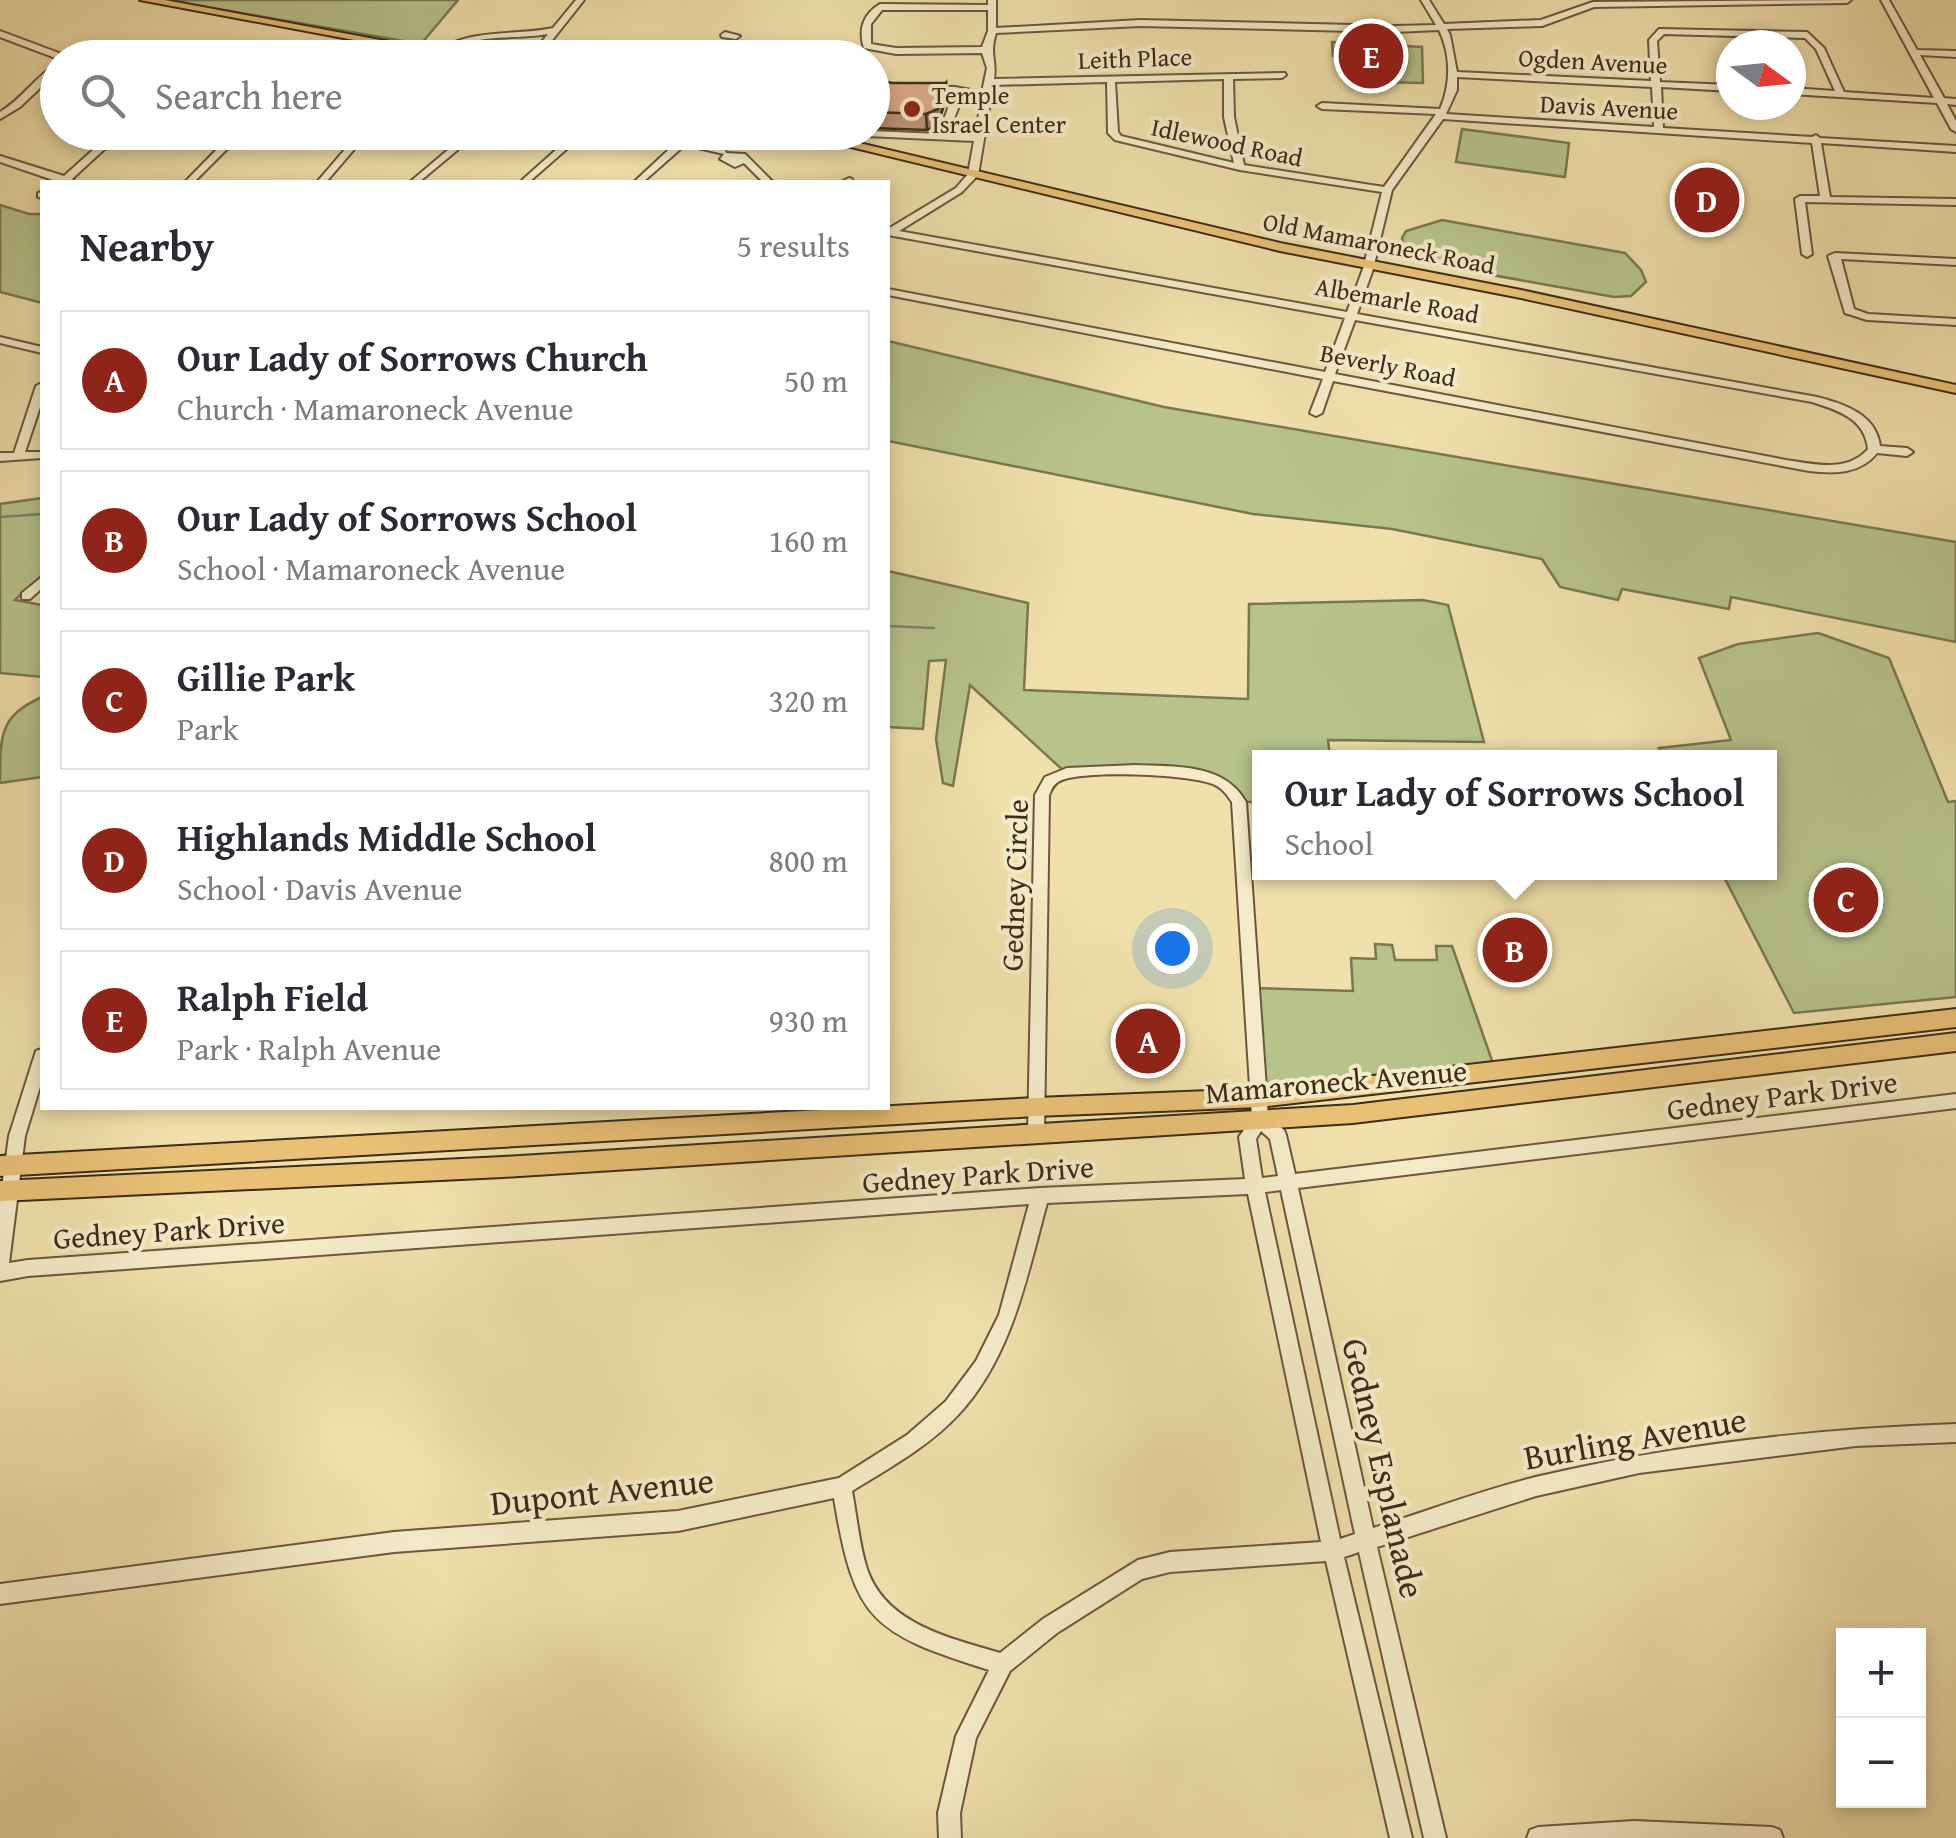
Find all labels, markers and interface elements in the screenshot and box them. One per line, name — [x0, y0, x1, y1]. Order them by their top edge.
pin: E — [1338, 18, 1404, 94]
north arrow — [1716, 30, 1806, 120]
street label: Leith Place — [1077, 38, 1193, 78]
street label: Ogden Avenue — [1518, 39, 1668, 83]
search box — [40, 40, 890, 150]
text: Search here — [155, 67, 343, 123]
icon: search — [75, 68, 130, 123]
place label: Temple Israel Center — [932, 77, 1066, 142]
street label: Davis Avenue — [1539, 85, 1679, 129]
marker: Temple Israel Center — [901, 98, 923, 120]
street label: Idlewood Road — [1148, 108, 1307, 176]
pin: D — [1674, 162, 1740, 238]
street label: Old Mamaroneck Road — [1260, 203, 1499, 283]
text: Nearby — [80, 215, 214, 276]
text: 5 results — [737, 222, 850, 269]
street label: Albemarle Road — [1312, 268, 1482, 332]
text: Our Lady of Sorrows Church — [177, 329, 648, 385]
street label: Beverly Road — [1317, 334, 1459, 396]
text: A — [104, 357, 125, 404]
text: 50 m — [784, 357, 848, 404]
text: Church · Mamaroneck Avenue — [177, 385, 573, 432]
text: Our Lady of Sorrows School — [177, 489, 637, 545]
text: B — [105, 517, 124, 564]
text: 160 m — [769, 517, 848, 564]
text: School · Mamaroneck Avenue — [177, 545, 565, 592]
text: Gillie Park — [177, 649, 355, 705]
text: C — [105, 677, 124, 724]
text: 320 m — [769, 677, 848, 724]
text: Park — [177, 705, 239, 752]
popup — [1252, 750, 1777, 880]
text: Our Lady of Sorrows School — [1284, 764, 1745, 820]
street label: Gedney Circle — [989, 798, 1039, 972]
text: Highlands Middle School — [177, 809, 596, 865]
text: School — [1284, 820, 1373, 867]
text: D — [104, 837, 125, 884]
text: 800 m — [769, 837, 848, 884]
pin: C — [1814, 862, 1878, 938]
text: School · Davis Avenue — [177, 865, 462, 912]
pin: B — [1482, 912, 1548, 988]
your location — [1147, 923, 1198, 974]
text: Ralph Field — [177, 969, 368, 1025]
text: E — [106, 997, 123, 1044]
text: 930 m — [769, 997, 848, 1044]
pin: A — [1116, 1004, 1180, 1078]
text: Park · Ralph Avenue — [177, 1025, 441, 1072]
street label: Mamaroneck Avenue — [1203, 1048, 1469, 1114]
street label: Gedney Park Drive — [1664, 1059, 1900, 1131]
street label: Gedney Park Drive — [861, 1144, 1095, 1204]
street label: Gedney Park Drive — [52, 1200, 286, 1260]
street label: Gedney Esplanade — [1329, 1333, 1439, 1603]
street label: Burling Avenue — [1520, 1393, 1750, 1483]
street label: Dupont Avenue — [488, 1454, 716, 1528]
map controls — [1836, 1628, 1926, 1808]
button: + — [1836, 1628, 1926, 1718]
button: − — [1836, 1718, 1926, 1808]

